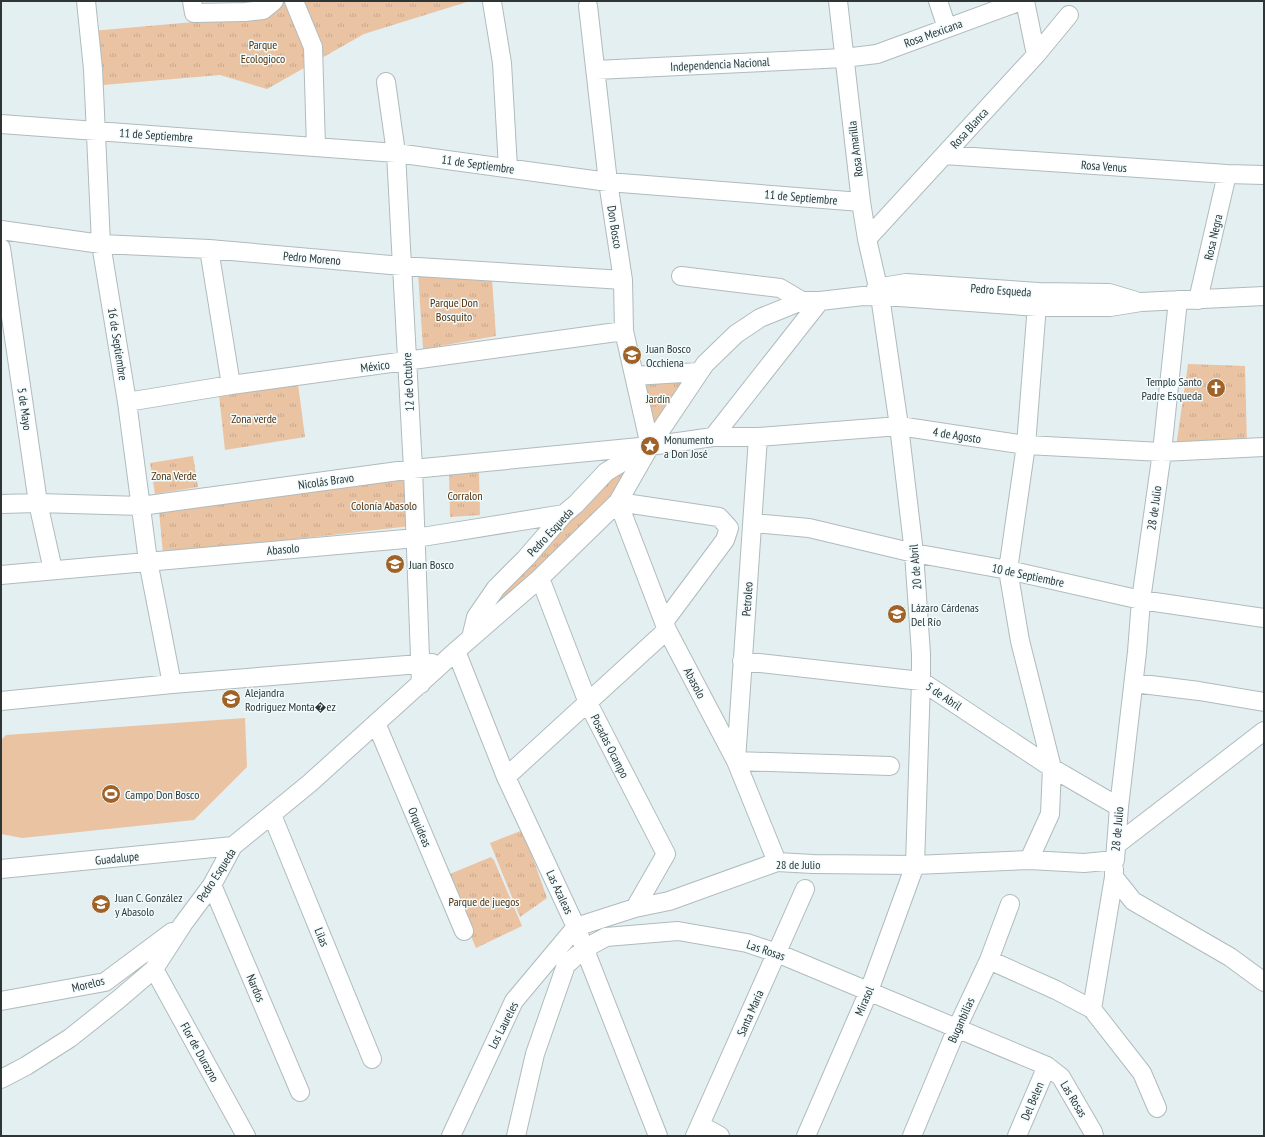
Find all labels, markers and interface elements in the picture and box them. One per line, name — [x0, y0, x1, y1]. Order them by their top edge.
street label: Rosa Mexicana — [902, 15, 964, 50]
park label: Parque Ecologioco — [241, 37, 285, 66]
street label: Independencia Nacional — [670, 54, 770, 74]
street label: Rosa Blanca — [947, 104, 991, 151]
street label: Rosa Amarilla — [844, 120, 866, 178]
street label: 11 de Septiembre — [119, 125, 193, 145]
street label: 11 de Septiembre — [441, 151, 515, 177]
street label: Rosa Venus — [1081, 157, 1127, 175]
street label: 11 de Septiembre — [764, 186, 838, 208]
street label: Don Bosco — [604, 204, 626, 250]
street label: Rosa Negra — [1200, 212, 1226, 261]
street label: Pedro Moreno — [283, 248, 341, 268]
street label: Pedro Esqueda — [970, 280, 1032, 300]
park label: Parque Don Bosquito — [430, 295, 478, 324]
street label: 16 de Septiembre — [105, 307, 131, 381]
place label: Juan Bosco Occhiena — [645, 341, 691, 370]
school or university icon: Juan Bosco Occhiena — [621, 344, 643, 366]
street label: 12 de Octubre — [399, 352, 417, 412]
street label: México — [360, 357, 390, 375]
place label: Templo Santo Padre Esqueda — [1142, 374, 1202, 403]
church icon: Templo Santo Padre Esqueda — [1205, 377, 1227, 399]
street label: 5 de Mayo — [15, 387, 35, 431]
park label: Jardín — [645, 391, 670, 406]
park label: Zona verde — [231, 411, 277, 426]
street label: 4 de Agosto — [932, 424, 982, 446]
place label: Monumento a Don José — [664, 432, 714, 461]
place icon: Monumento a Don José — [639, 435, 661, 457]
park label: Zona Verde — [151, 468, 197, 483]
street label: Nicolás Bravo — [297, 470, 355, 492]
street label: 28 de Julio — [1143, 485, 1165, 531]
park label: Corralon — [448, 488, 482, 503]
park label: Colonía Abasolo — [351, 498, 417, 513]
street label: Pedro Esqueda — [524, 505, 576, 559]
street label: Abasolo — [266, 540, 300, 558]
street label: 20 de Abril — [906, 544, 924, 590]
school or university icon: Juan Bosco — [384, 553, 406, 575]
place label: Juan Bosco — [408, 557, 454, 572]
street label: 10 de Septiembre — [991, 560, 1066, 590]
street label: Petroleo — [738, 581, 756, 617]
place label: Lázaro Cárdenas Del Río — [911, 600, 979, 629]
school or university icon: Lázaro Cárdenas Del Río — [886, 603, 908, 625]
street label: Abasolo — [681, 665, 709, 701]
street label: 5 de Abril — [923, 679, 965, 713]
place label: Alejandra Rodriguez Monta�ez — [245, 685, 336, 714]
school or university icon: Alejandra Rodriguez Monta�ez — [220, 688, 242, 710]
street label: Posadas Ocampo — [588, 712, 632, 780]
sports icon: Campo Don Bosco — [100, 783, 122, 805]
place label: Campo Don Bosco — [125, 787, 199, 802]
street label: Orquideas — [405, 805, 435, 849]
street label: 28 de Julio — [1108, 806, 1126, 852]
street label: Pedro Esqueda — [193, 845, 239, 905]
street label: Guadalupe — [94, 848, 140, 868]
street label: 28 de Julio — [776, 857, 820, 872]
street label: Las Azaleas — [543, 867, 577, 917]
place label: Juan C. González y Abasolo — [114, 890, 183, 919]
school or university icon: Juan C. González y Abasolo — [90, 893, 112, 915]
park label: Parque de juegos — [449, 894, 519, 909]
street label: Lilas — [311, 925, 333, 949]
street label: Las Rosas — [745, 936, 787, 964]
street label: Nardos — [243, 972, 269, 1004]
street label: Morelos — [70, 973, 106, 995]
street label: Mirasol — [851, 984, 877, 1018]
street label: Santa María — [733, 987, 767, 1038]
street label: Buganbilias — [944, 995, 978, 1045]
street label: Los Laureles — [485, 999, 521, 1051]
street label: Flor de Durazno — [177, 1020, 223, 1084]
street label: Las Rosas — [1057, 1078, 1091, 1120]
street label: Del Belen — [1017, 1080, 1047, 1122]

